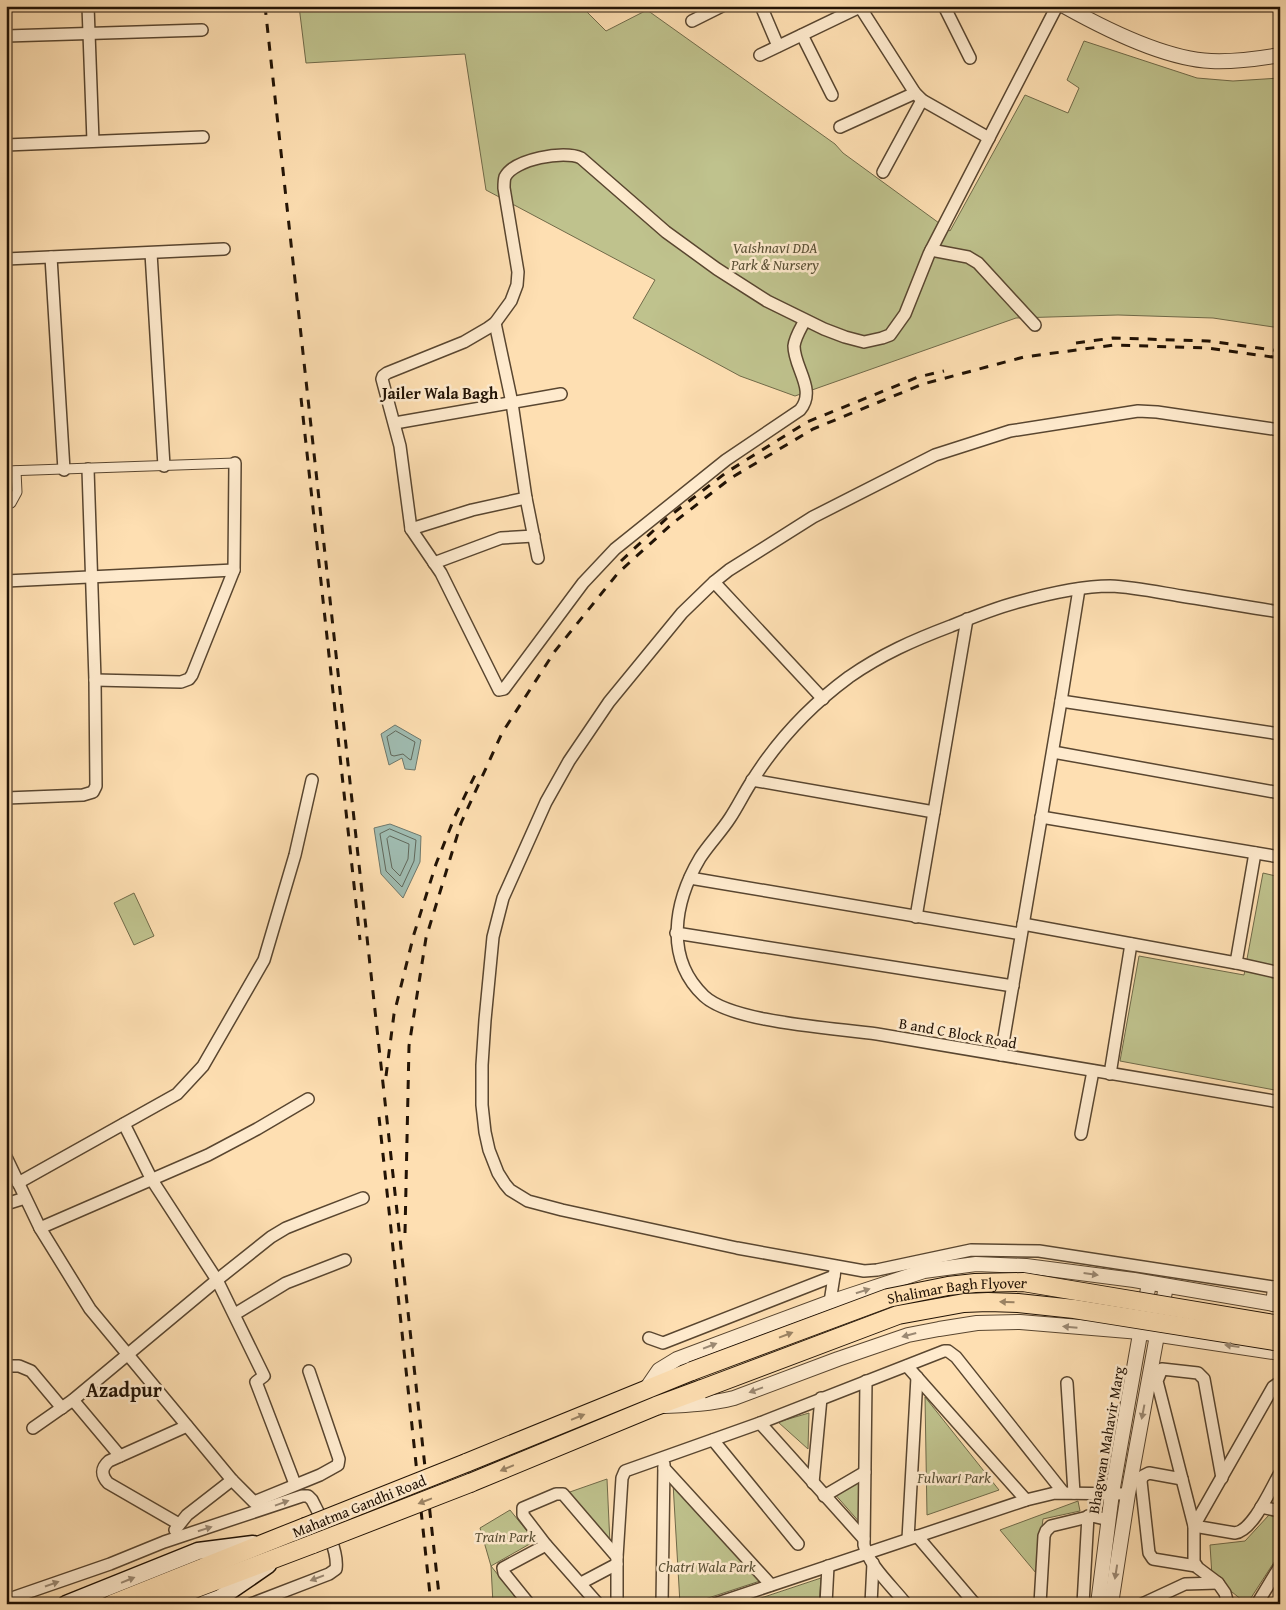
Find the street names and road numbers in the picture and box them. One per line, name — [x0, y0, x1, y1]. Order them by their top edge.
street label: B and C Block Road — [897, 1012, 1019, 1054]
street label: Shalimar Bagh Flyover — [885, 1271, 1029, 1308]
street label: Bhagwan Mahavir Marg — [1083, 1364, 1129, 1515]
street label: Mahatma Gandhi Road — [289, 1470, 429, 1542]

